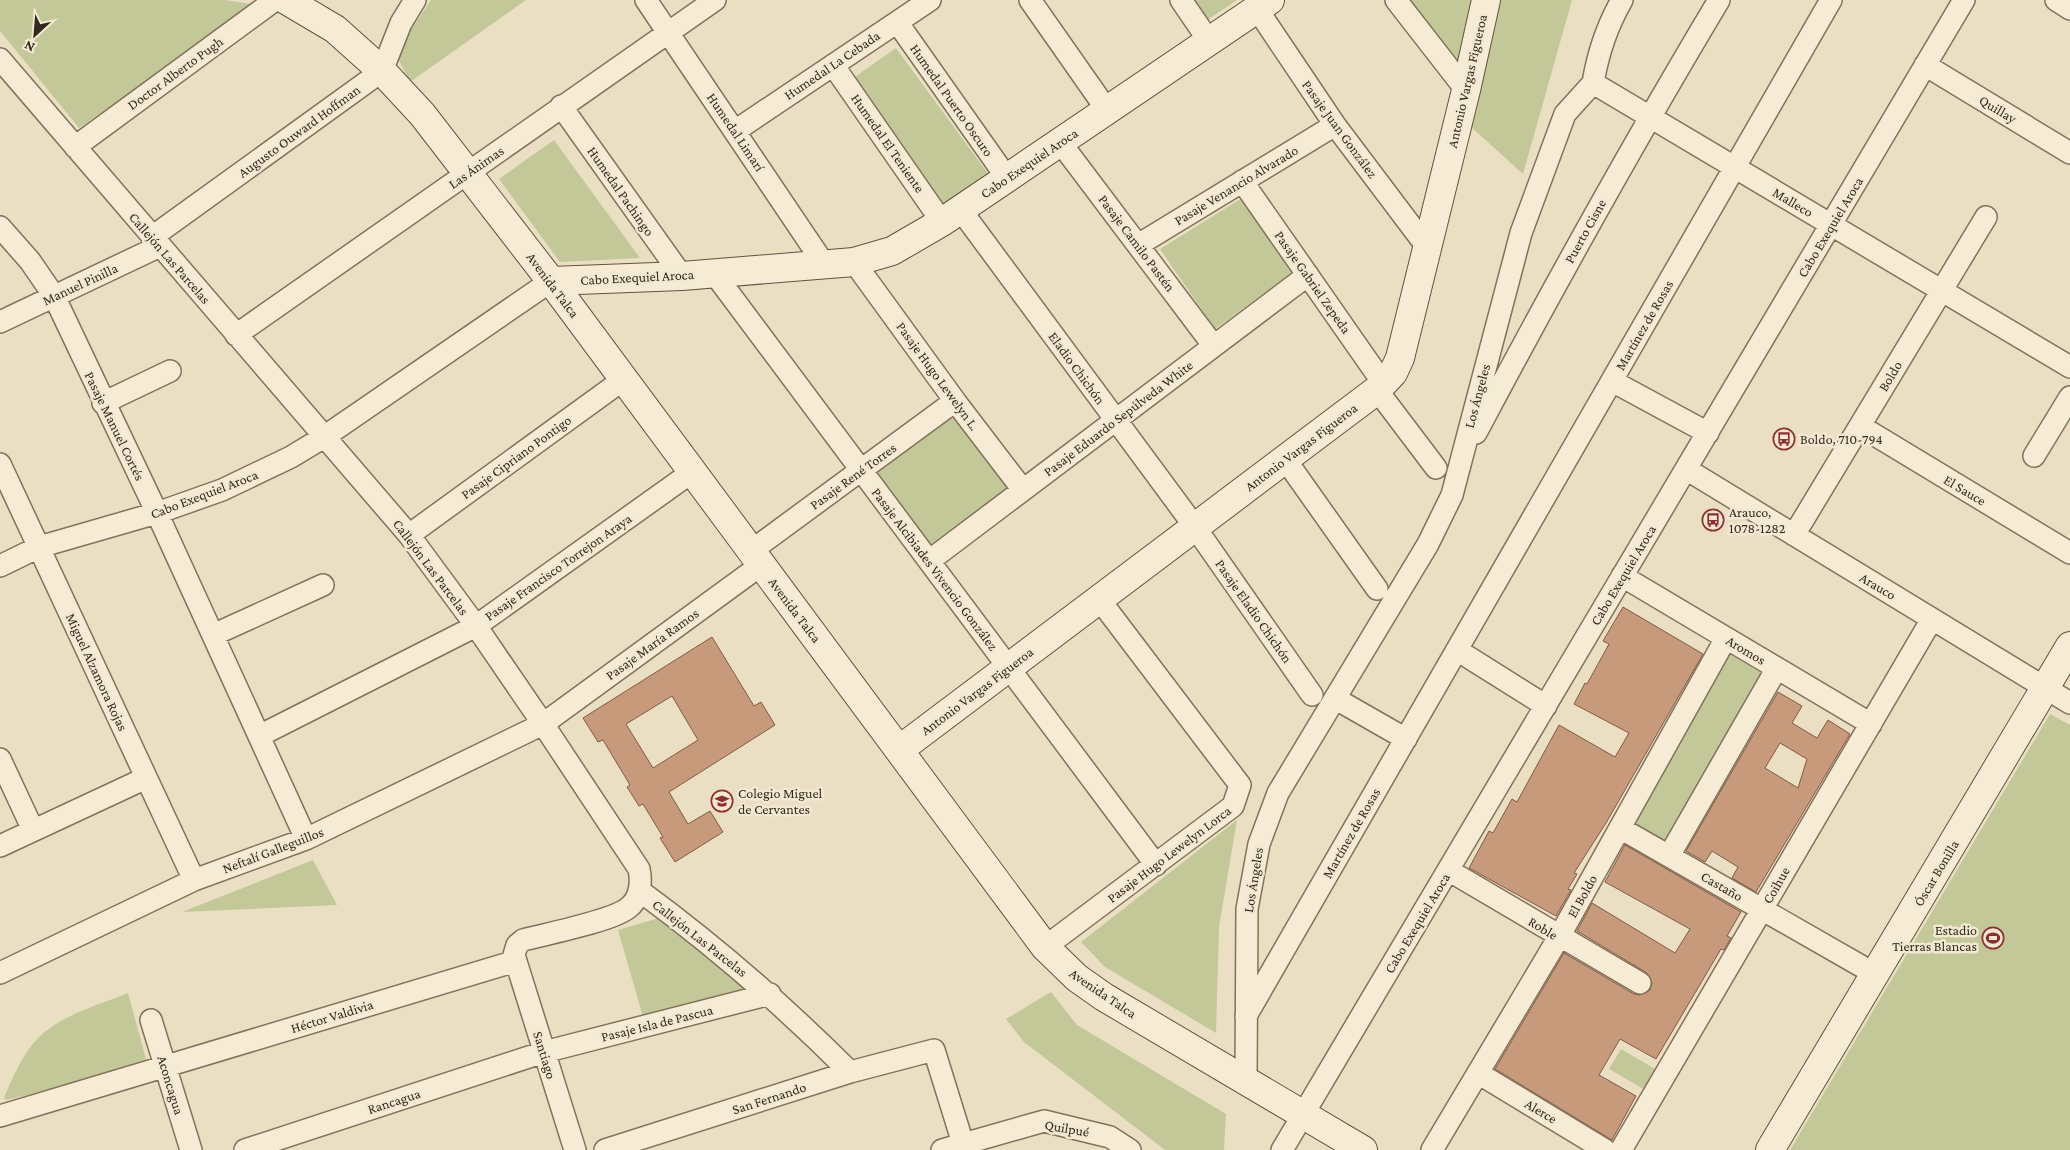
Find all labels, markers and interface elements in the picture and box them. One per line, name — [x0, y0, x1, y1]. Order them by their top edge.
north arrow — [10, 10, 60, 60]
street label: Antonio Vargas Figueroa — [1444, 12, 1490, 149]
street label: Humedal La Cebada — [781, 27, 883, 103]
street label: Doctor Alberto Pugh — [124, 33, 226, 113]
text: N — [21, 37, 37, 56]
street label: Humedal Puerto Oscuro — [907, 41, 997, 159]
street label: Pasaje Juan González — [1298, 77, 1381, 182]
street label: Augusto Ouward Hoffman — [235, 81, 363, 181]
street label: Humedal Limarí — [704, 90, 768, 175]
street label: Humedal El Teniente — [848, 91, 928, 195]
street label: Quillay — [1976, 92, 2020, 127]
street label: Cabo Exequiel Aroca — [977, 124, 1081, 201]
street label: Las Ánimas — [445, 142, 507, 192]
street label: Pasaje Venancio Alvarado — [1171, 142, 1301, 229]
street label: Humedal Pachingo — [584, 143, 658, 239]
street label: Cabo Exequiel Aroca — [1794, 174, 1866, 280]
street label: Malleco — [1770, 184, 1816, 220]
street label: Pasaje Camilo Pastén — [1095, 191, 1179, 296]
street label: Puerto Cisne — [1561, 196, 1609, 266]
street label: Callejón Las Parcelas — [125, 209, 214, 308]
street label: Pasaje Gabriel Zepeda — [1271, 228, 1355, 337]
street label: Avenida Talca — [523, 249, 583, 321]
street label: Manuel Pinilla — [40, 259, 121, 308]
street label: Cabo Exequiel Aroca — [580, 266, 695, 288]
street label: Martínez de Rosas — [1612, 277, 1676, 373]
street label: Pasaje Hugo Lewelyn L. — [892, 319, 983, 434]
street label: Eladio Chichón — [1045, 329, 1109, 408]
street label: Pasaje Eduardo Sepúlveda White — [1040, 357, 1196, 480]
street label: Boldo — [1875, 358, 1905, 394]
street label: Los Ángeles — [1461, 362, 1493, 430]
street label: Pasaje Manuel Cortés — [81, 369, 148, 484]
street label: Antonio Vargas Figueroa — [1242, 399, 1361, 494]
street label: Pasaje Cipriano Pontigo — [458, 412, 575, 503]
bus stop icon: Boldo, 710-794 — [1772, 427, 1796, 451]
place label: Boldo, 710-794 — [1800, 431, 1883, 447]
street label: Pasaje René Torres — [807, 439, 900, 513]
street label: Cabo Exequiel Aroca — [148, 466, 261, 522]
street label: El Sauce — [1941, 471, 1989, 509]
street label: Pasaje Alcibiades Vivencio González — [868, 485, 1001, 654]
place label: Arauco, 1078-1282 — [1729, 504, 1786, 536]
bus stop icon: Arauco, 1078-1282 — [1701, 508, 1725, 532]
street label: Pasaje Francisco Torrejon Araya — [482, 510, 635, 625]
street label: Callejón Las Parcelas — [389, 516, 472, 619]
street label: Cabo Exequiel Aroca — [1587, 522, 1659, 628]
street label: Pasaje Eladio Chichón — [1211, 556, 1296, 667]
street label: Arauco — [1857, 569, 1899, 603]
street label: Avenida Talca — [765, 574, 825, 646]
street label: Pasaje María Ramos — [602, 605, 702, 684]
street label: Miguel Alzamora Rojas — [62, 611, 131, 734]
street label: Aromos — [1723, 632, 1769, 668]
street label: Antonio Vargas Figueroa — [918, 643, 1037, 738]
place label: Colegio Miguel de Cervantes — [738, 785, 823, 817]
street label: Martínez de Rosas — [1319, 785, 1383, 881]
school or university icon: Colegio Miguel de Cervantes — [710, 789, 734, 813]
street label: Pasaje Hugo Lewelyn Lorca — [1104, 802, 1235, 907]
street label: Neftalí Galleguillos — [220, 823, 326, 877]
street label: Óscar Bonilla — [1910, 837, 1962, 909]
street label: Los Ángeles — [1240, 846, 1266, 914]
street label: Coihue — [1759, 864, 1793, 906]
street label: Castaño — [1698, 868, 1746, 904]
street label: Cabo Exequiel Aroca — [1381, 870, 1453, 976]
street label: El Boldo — [1564, 872, 1600, 920]
street label: Callejón Las Parcelas — [649, 896, 751, 981]
street label: Roble — [1525, 913, 1561, 943]
place label: Estadio Tierras Blancas — [1892, 922, 1977, 954]
sports icon: Estadio Tierras Blancas — [1981, 926, 2005, 950]
street label: Avenida Talca — [1066, 965, 1140, 1022]
street label: Héctor Valdivia — [289, 996, 376, 1036]
street label: Pasaje Isla de Pascua — [599, 1001, 715, 1046]
street label: Santiago — [530, 1029, 560, 1081]
street label: Aconcagua — [154, 1053, 188, 1117]
street label: San Fernando — [730, 1079, 808, 1117]
street label: Rancagua — [366, 1085, 423, 1117]
street label: Alerce — [1522, 1095, 1560, 1127]
street label: Quilpué — [1043, 1116, 1091, 1140]

